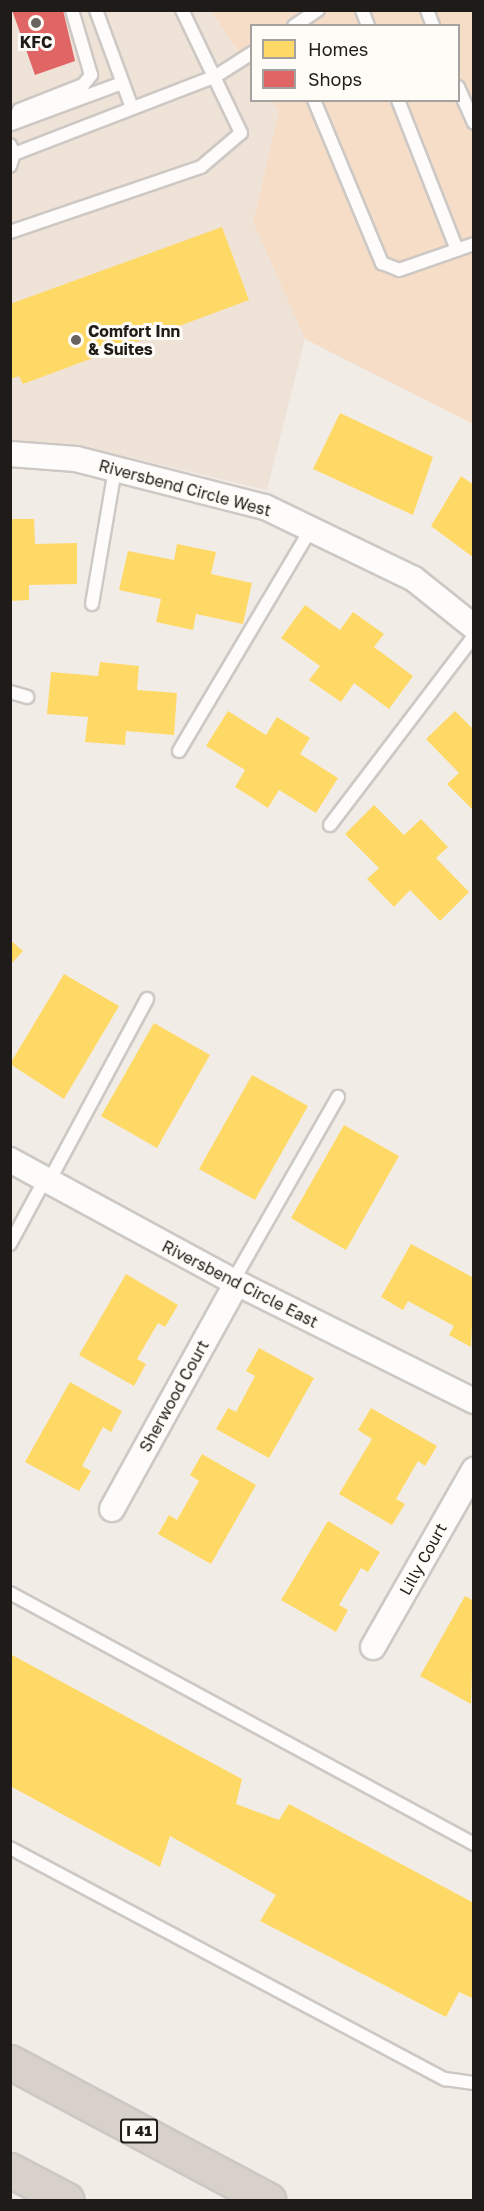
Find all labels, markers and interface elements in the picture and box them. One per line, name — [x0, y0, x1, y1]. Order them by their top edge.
marker: KFC — [29, 16, 43, 30]
legend — [250, 24, 460, 102]
place label: KFC — [20, 32, 52, 52]
text: Homes — [308, 38, 368, 60]
text: Shops — [308, 68, 362, 90]
place label: Comfort Inn & Suites — [88, 321, 180, 359]
marker: Comfort Inn & Suites — [69, 333, 83, 347]
street label: Riversbend Circle West — [97, 456, 273, 520]
street label: Riversbend Circle East — [159, 1236, 321, 1332]
street label: Sherwood Court — [135, 1337, 213, 1455]
street label: Lilly Court — [395, 1520, 451, 1598]
road number: I 41 — [120, 2119, 158, 2143]

